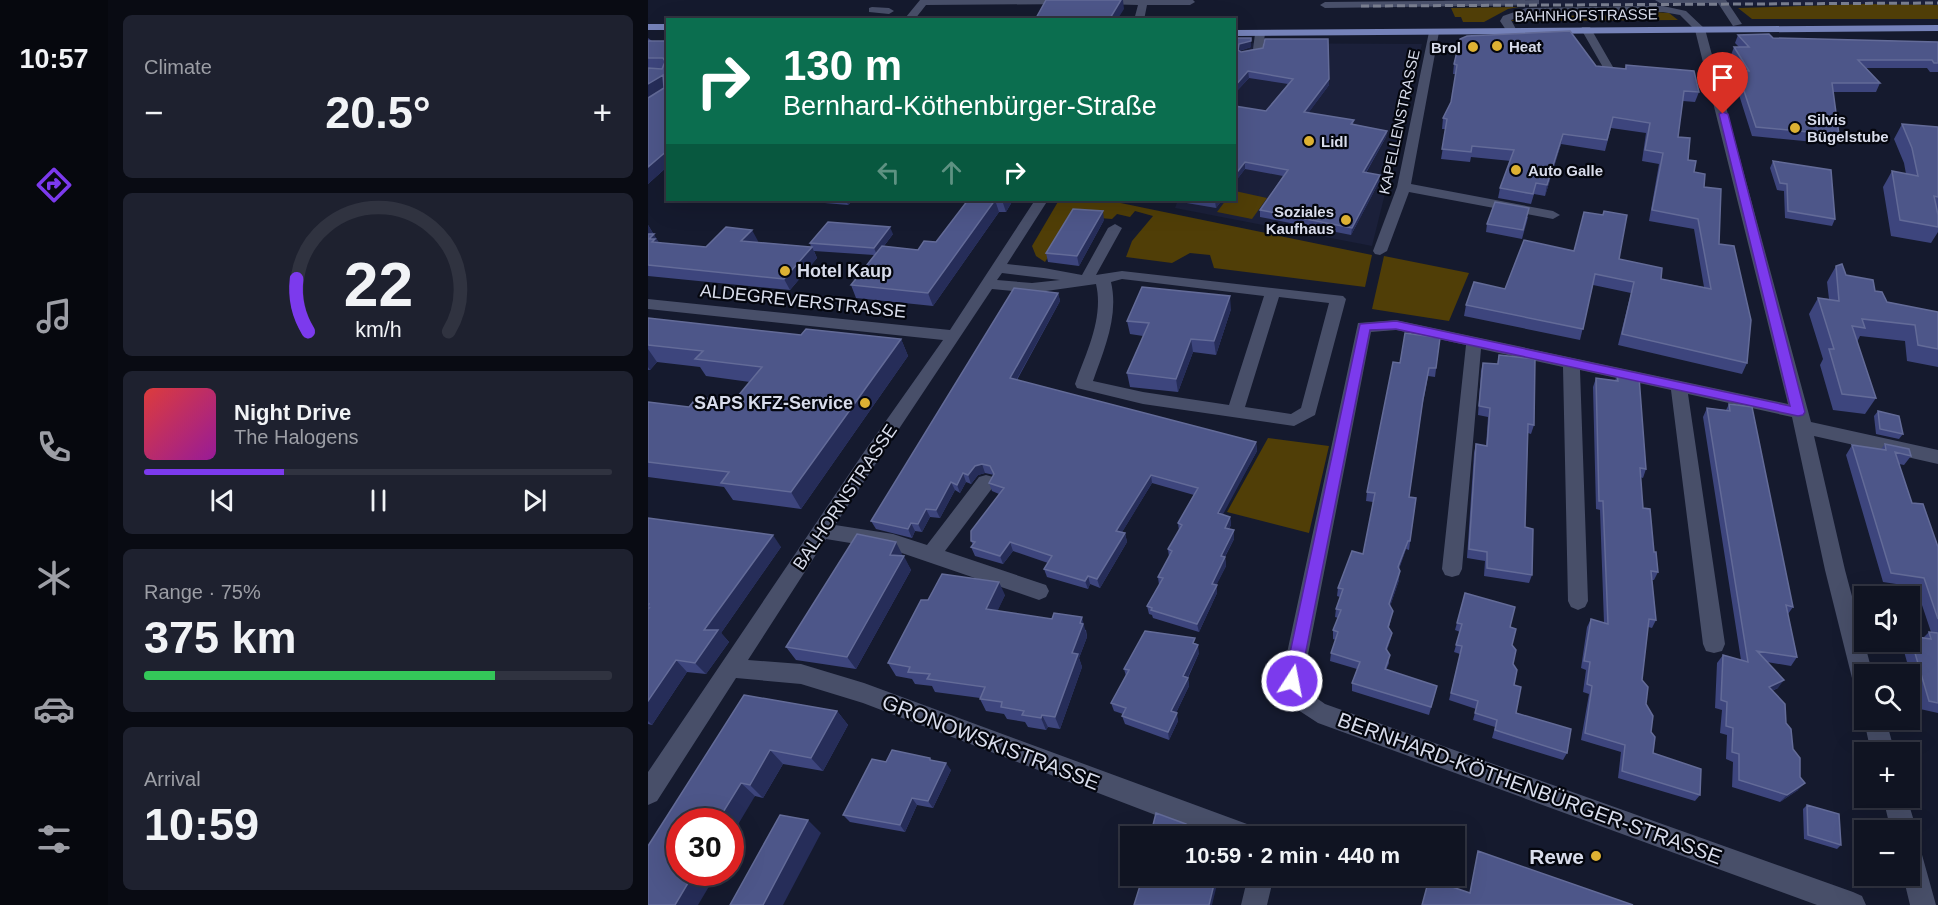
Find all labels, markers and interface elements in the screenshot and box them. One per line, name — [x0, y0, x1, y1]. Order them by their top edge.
street label: BAHNHOFSTRASSE — [1514, 5, 1658, 25]
place label: Heat — [1509, 38, 1542, 55]
place label: Brol — [1431, 39, 1461, 56]
marker: Heat — [1490, 39, 1504, 53]
marker: Brol — [1466, 40, 1480, 54]
icon: right — [684, 42, 762, 120]
text: 130 m — [783, 42, 902, 89]
text: 10:57 — [19, 44, 89, 74]
street label: KAPELLENSTRASSE — [1375, 48, 1423, 196]
pin — [1697, 52, 1748, 114]
text: Climate — [144, 56, 212, 78]
icon: arrive — [1706, 61, 1739, 94]
text: 20.5° — [325, 87, 431, 138]
text: Bernhard-Köthenbürger-Straße — [783, 91, 1157, 121]
text: − — [144, 94, 163, 131]
text: + — [593, 94, 612, 131]
place label: Silvis Bügelstube — [1807, 111, 1889, 145]
marker: Silvis Bügelstube — [1788, 121, 1802, 135]
place label: Lidl — [1321, 133, 1348, 150]
marker: Lidl — [1302, 134, 1316, 148]
icon: left — [872, 156, 905, 189]
icon: ahead — [935, 156, 968, 189]
icon: right — [998, 156, 1031, 189]
place label: Auto Galle — [1528, 162, 1603, 179]
marker: Auto Galle — [1509, 163, 1523, 177]
icon: directions — [33, 164, 75, 206]
place label: Soziales Kaufhaus — [1266, 203, 1334, 237]
marker: Soziales Kaufhaus — [1339, 213, 1353, 227]
text: 22 — [343, 250, 413, 319]
place label: Hotel Kaup — [797, 261, 892, 281]
marker: Hotel Kaup — [778, 264, 792, 278]
street label: ALDEGREVERSTRASSE — [699, 280, 907, 322]
icon: music — [33, 295, 75, 337]
text: km/h — [355, 318, 401, 342]
place label: SAPS KFZ-Service — [694, 393, 853, 413]
marker: SAPS KFZ-Service — [858, 396, 872, 410]
text: Night Drive — [234, 400, 351, 425]
street label: BALHORNSTRASSE — [789, 421, 901, 573]
icon: phone — [33, 426, 75, 468]
text: The Halogens — [234, 426, 359, 448]
icon: previous — [206, 484, 239, 517]
icon: pause — [362, 484, 395, 517]
icon: next — [518, 484, 551, 517]
icon: climate — [33, 557, 75, 599]
text: Range · 75% — [144, 581, 261, 603]
map controls — [1854, 586, 1920, 886]
button: sound — [1854, 586, 1920, 652]
text: 375 km — [144, 612, 297, 663]
position arrow — [1260, 649, 1324, 713]
button: search — [1854, 664, 1920, 730]
icon: car — [33, 688, 75, 730]
street label: GRONOWSKISTRASSE — [879, 690, 1103, 794]
street label: BERNHARD-KÖTHENBÜRGER-STRASSE — [1335, 708, 1725, 868]
button: + — [1854, 742, 1920, 808]
text: Arrival — [144, 768, 201, 790]
text: 10:59 — [144, 799, 259, 850]
speed limit sign: 30 — [666, 808, 744, 886]
icon: filters — [33, 818, 75, 860]
button: − — [1854, 820, 1920, 886]
text: 10:59 · 2 min · 440 m — [1185, 843, 1400, 868]
place label: Rewe — [1529, 845, 1584, 868]
marker: Rewe — [1589, 849, 1603, 863]

